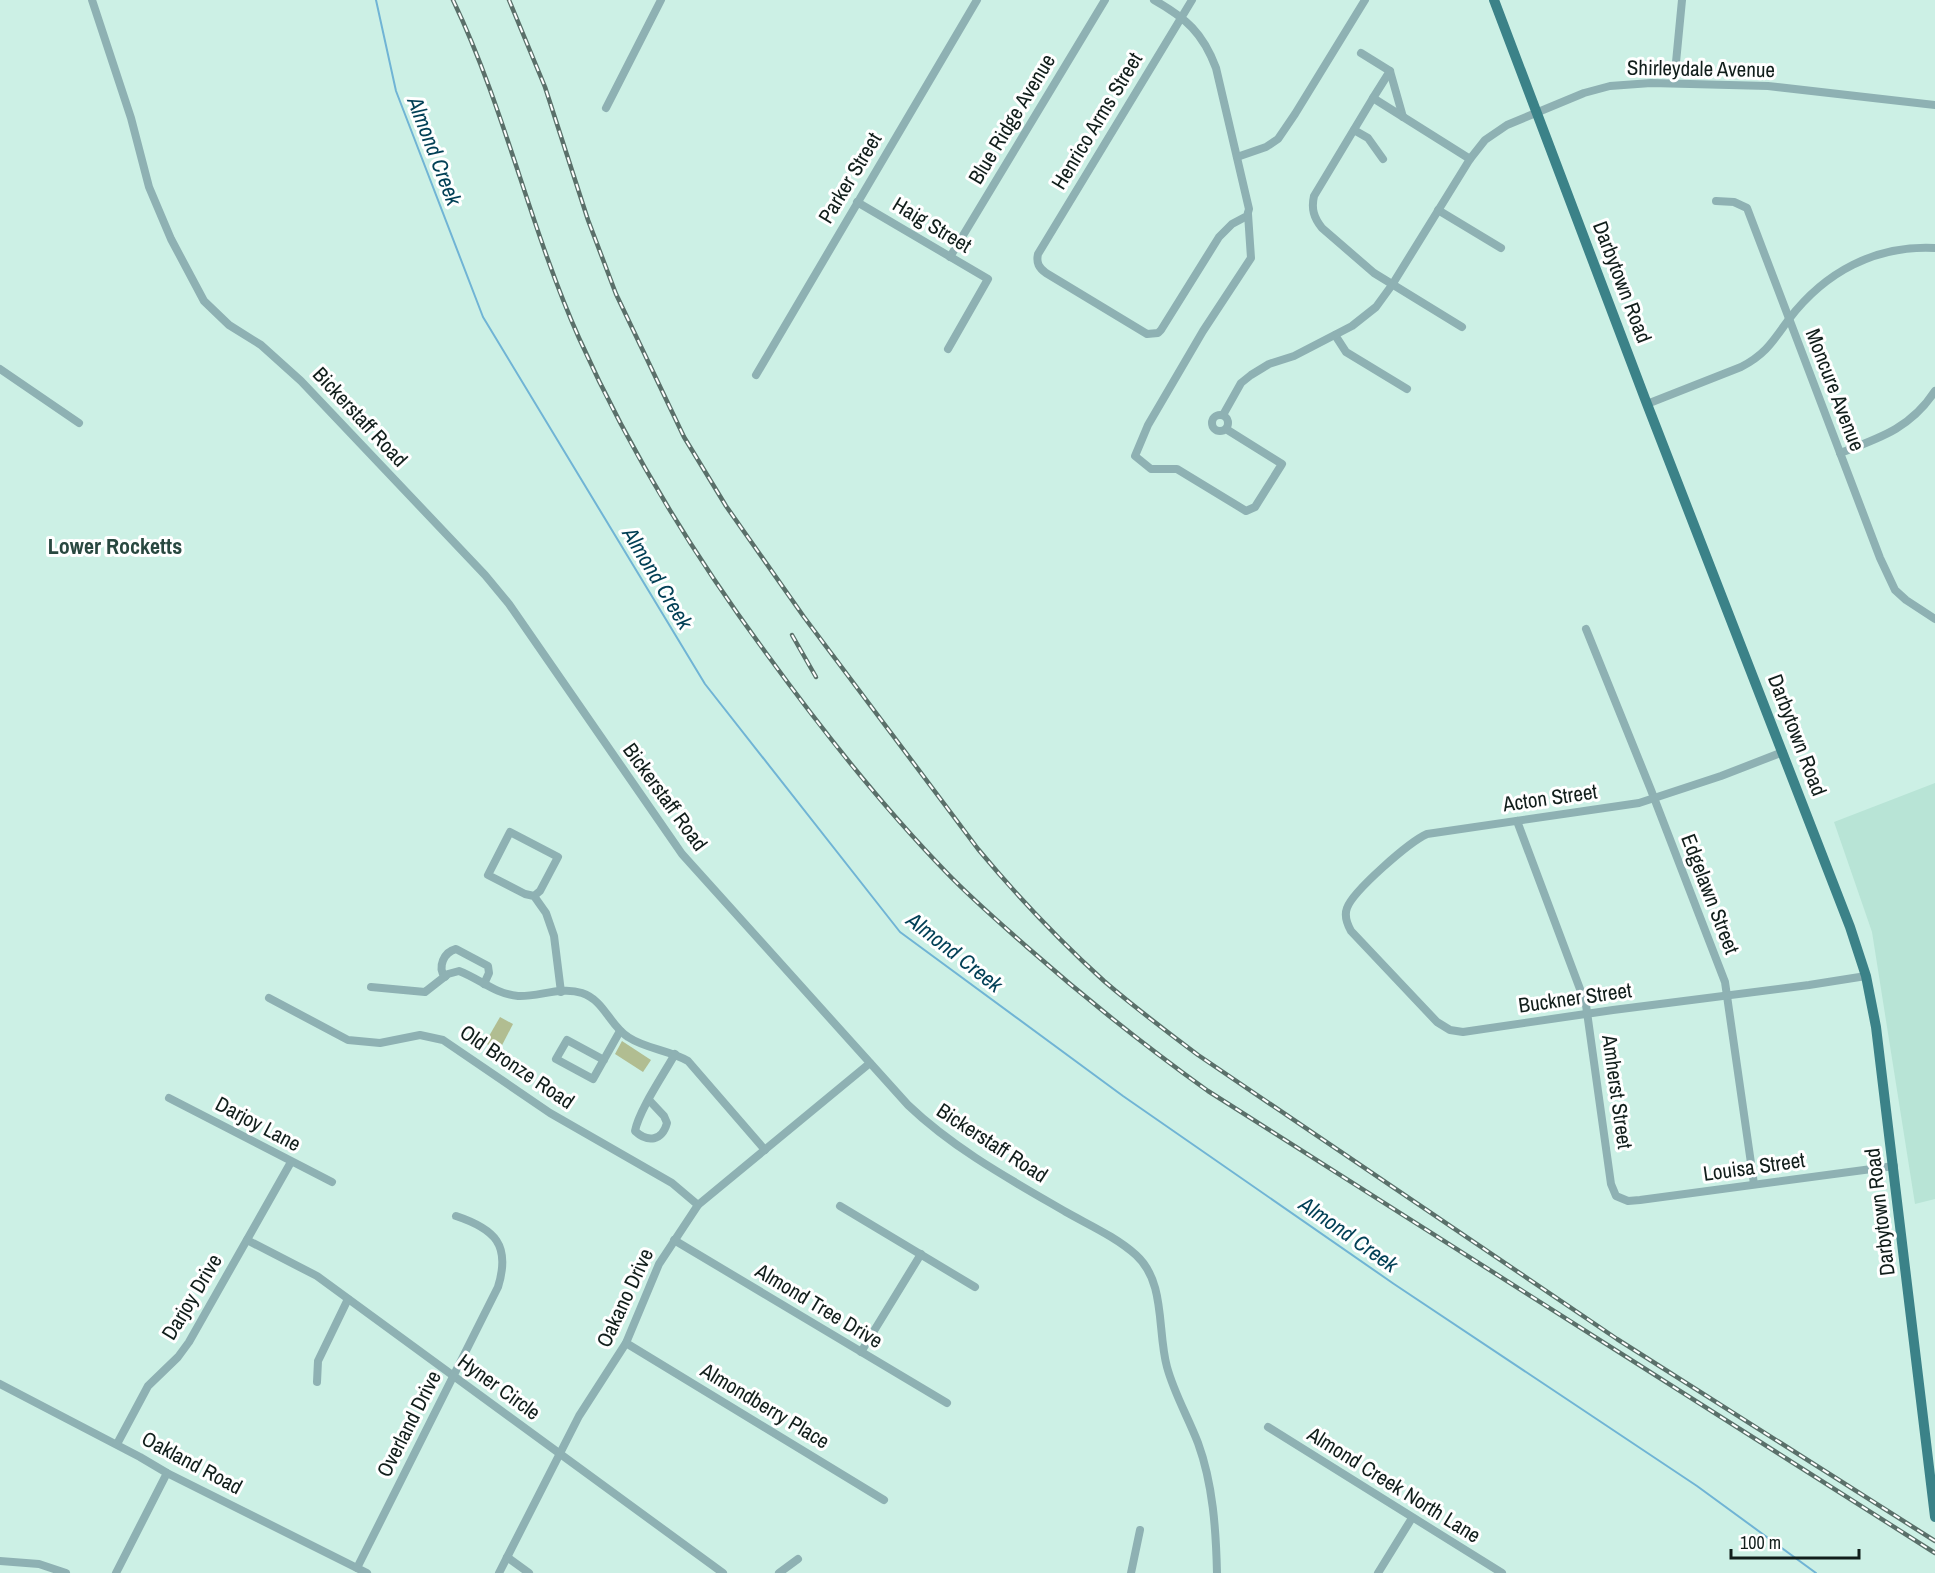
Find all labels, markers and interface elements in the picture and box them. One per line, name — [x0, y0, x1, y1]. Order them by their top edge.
street label: Henrico Arms Street — [1044, 47, 1149, 195]
street label: Blue Ridge Avenue — [961, 48, 1062, 189]
street label: Shirleydale Avenue — [1627, 53, 1775, 84]
water label: Almond Creek — [400, 91, 470, 211]
street label: Parker Street — [811, 127, 888, 229]
street label: Haig Street — [887, 190, 977, 260]
street label: Darbytown Road — [1586, 217, 1659, 347]
street label: Moncure Avenue — [1799, 324, 1872, 455]
street label: Bickerstaff Road — [306, 360, 414, 473]
water label: Almond Creek — [615, 520, 701, 636]
district label: Lower Rocketts — [48, 531, 182, 561]
street label: Darbytown Road — [1761, 670, 1834, 800]
street label: Bickerstaff Road — [616, 737, 714, 857]
street label: Acton Street — [1500, 777, 1599, 819]
street label: Edgelawn Street — [1674, 830, 1747, 958]
water label: Almond Creek — [900, 904, 1010, 1000]
street label: Buckner Street — [1517, 975, 1634, 1020]
street label: Old Bronze Road — [454, 1018, 580, 1116]
street label: Amherst Street — [1595, 1032, 1640, 1151]
street label: Darjoy Lane — [210, 1089, 306, 1158]
street label: Bickerstaff Road — [931, 1096, 1053, 1189]
street label: Louisa Street — [1701, 1145, 1807, 1188]
street label: Darbytown Road — [1857, 1147, 1902, 1277]
water label: Almond Creek — [1293, 1188, 1405, 1280]
street label: Oakano Drive — [589, 1244, 660, 1352]
street label: Darjoy Drive — [155, 1248, 229, 1345]
street label: Almond Tree Drive — [749, 1256, 888, 1355]
street label: Hyner Circle — [452, 1347, 547, 1426]
street label: Almondberry Place — [695, 1355, 835, 1455]
street label: Overland Drive — [369, 1366, 448, 1482]
street label: Almond Creek North Lane — [1301, 1419, 1486, 1550]
street label: Oakland Road — [137, 1424, 248, 1501]
scale bar — [1731, 1522, 1858, 1560]
text: 100 m — [1740, 1530, 1781, 1555]

